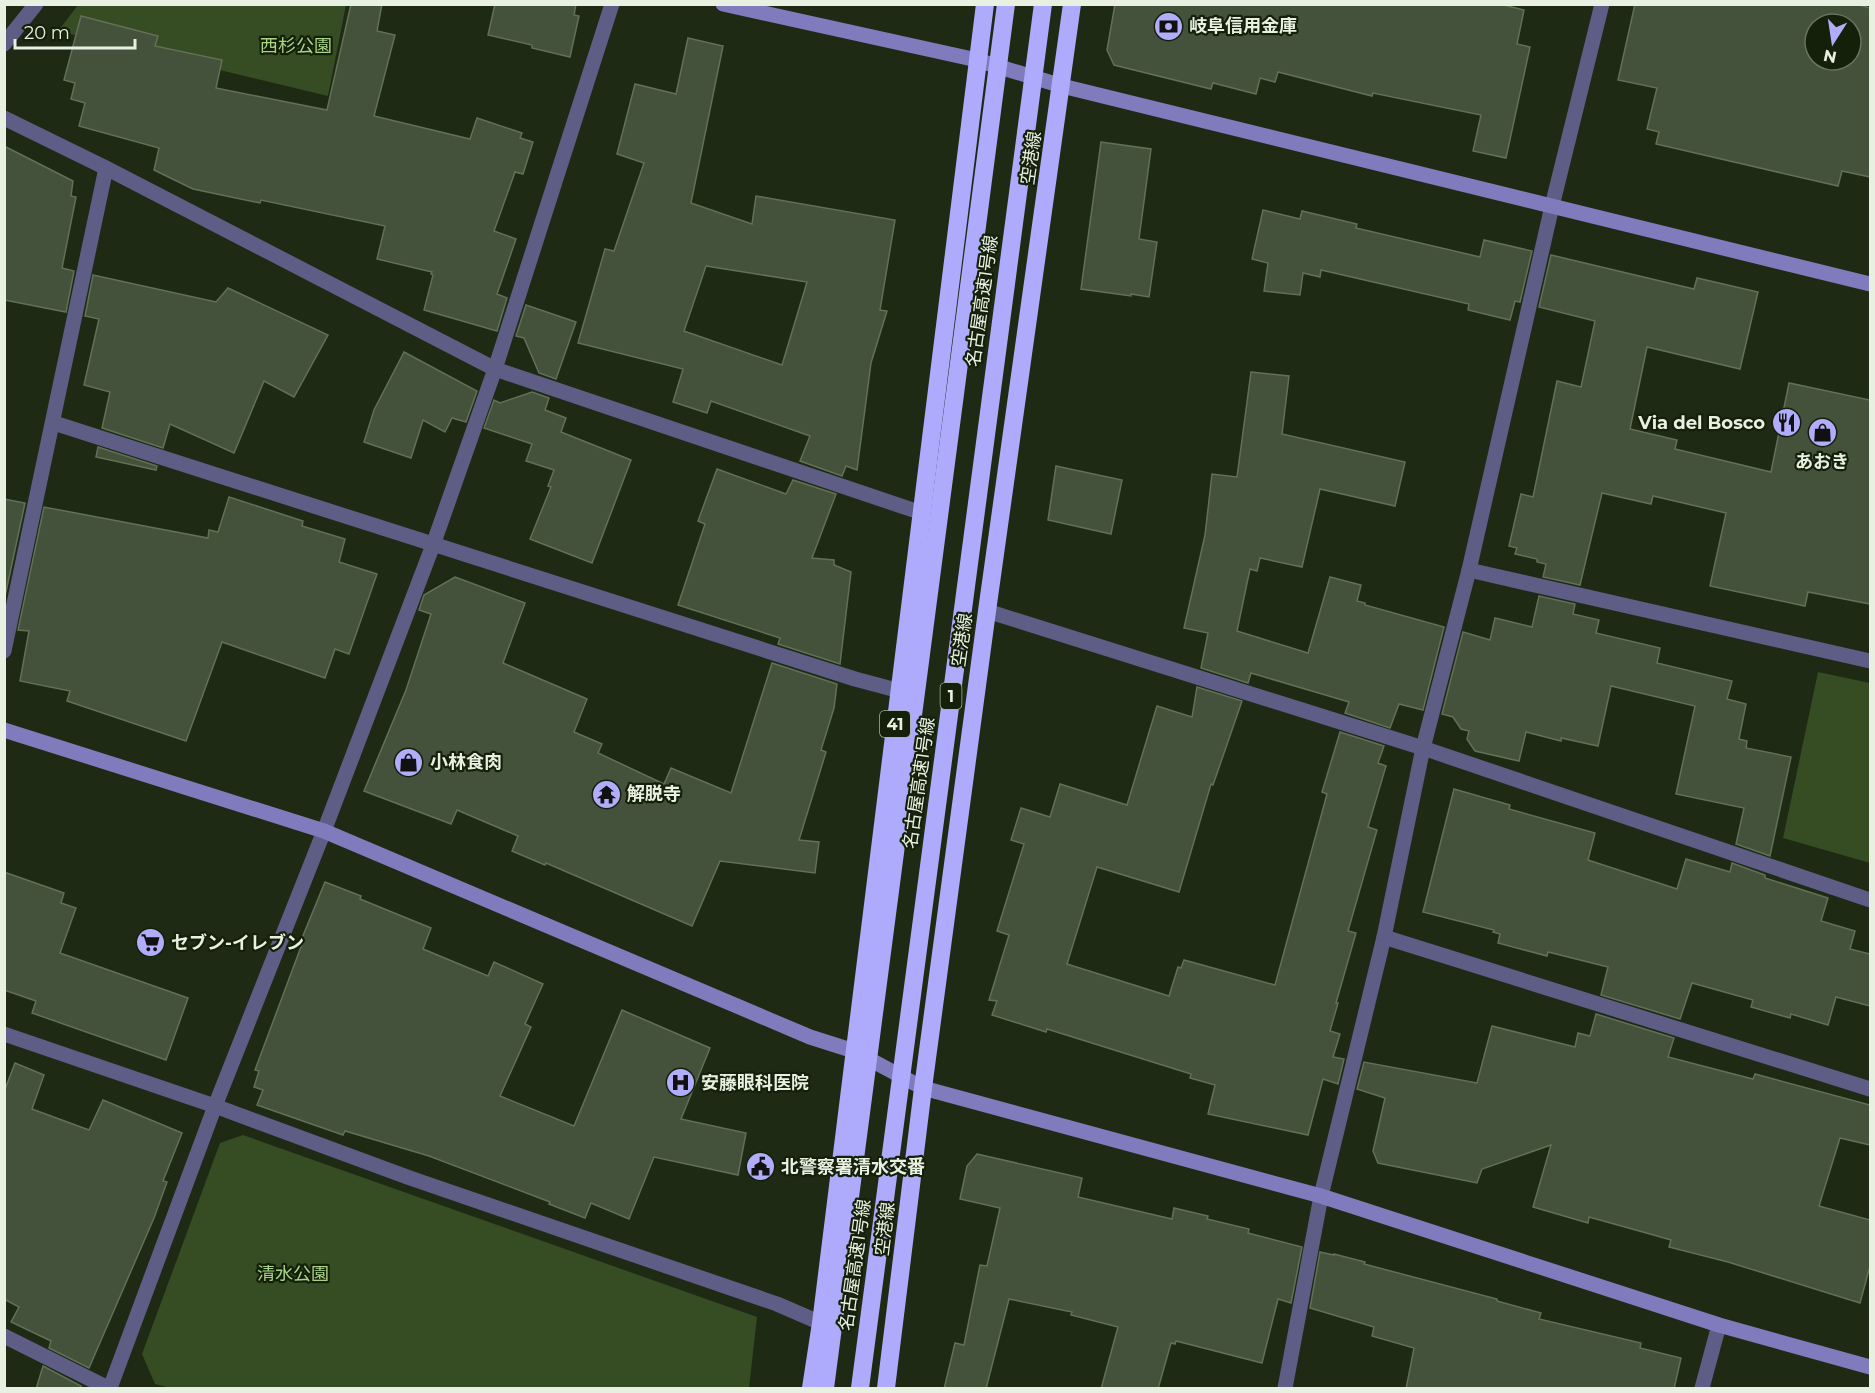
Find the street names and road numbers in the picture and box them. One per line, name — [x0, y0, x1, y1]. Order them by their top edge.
street label: 空港線 — [1016, 130, 1046, 186]
street label: 名古屋高速1号線 — [962, 234, 1002, 368]
street label: 空港線 — [947, 612, 977, 668]
road number: 1 — [940, 683, 962, 709]
road number: 41 — [880, 711, 910, 737]
street label: 名古屋高速1号線 — [899, 716, 939, 850]
street label: 名古屋高速1号線 — [835, 1198, 875, 1332]
street label: 空港線 — [871, 1201, 899, 1257]

